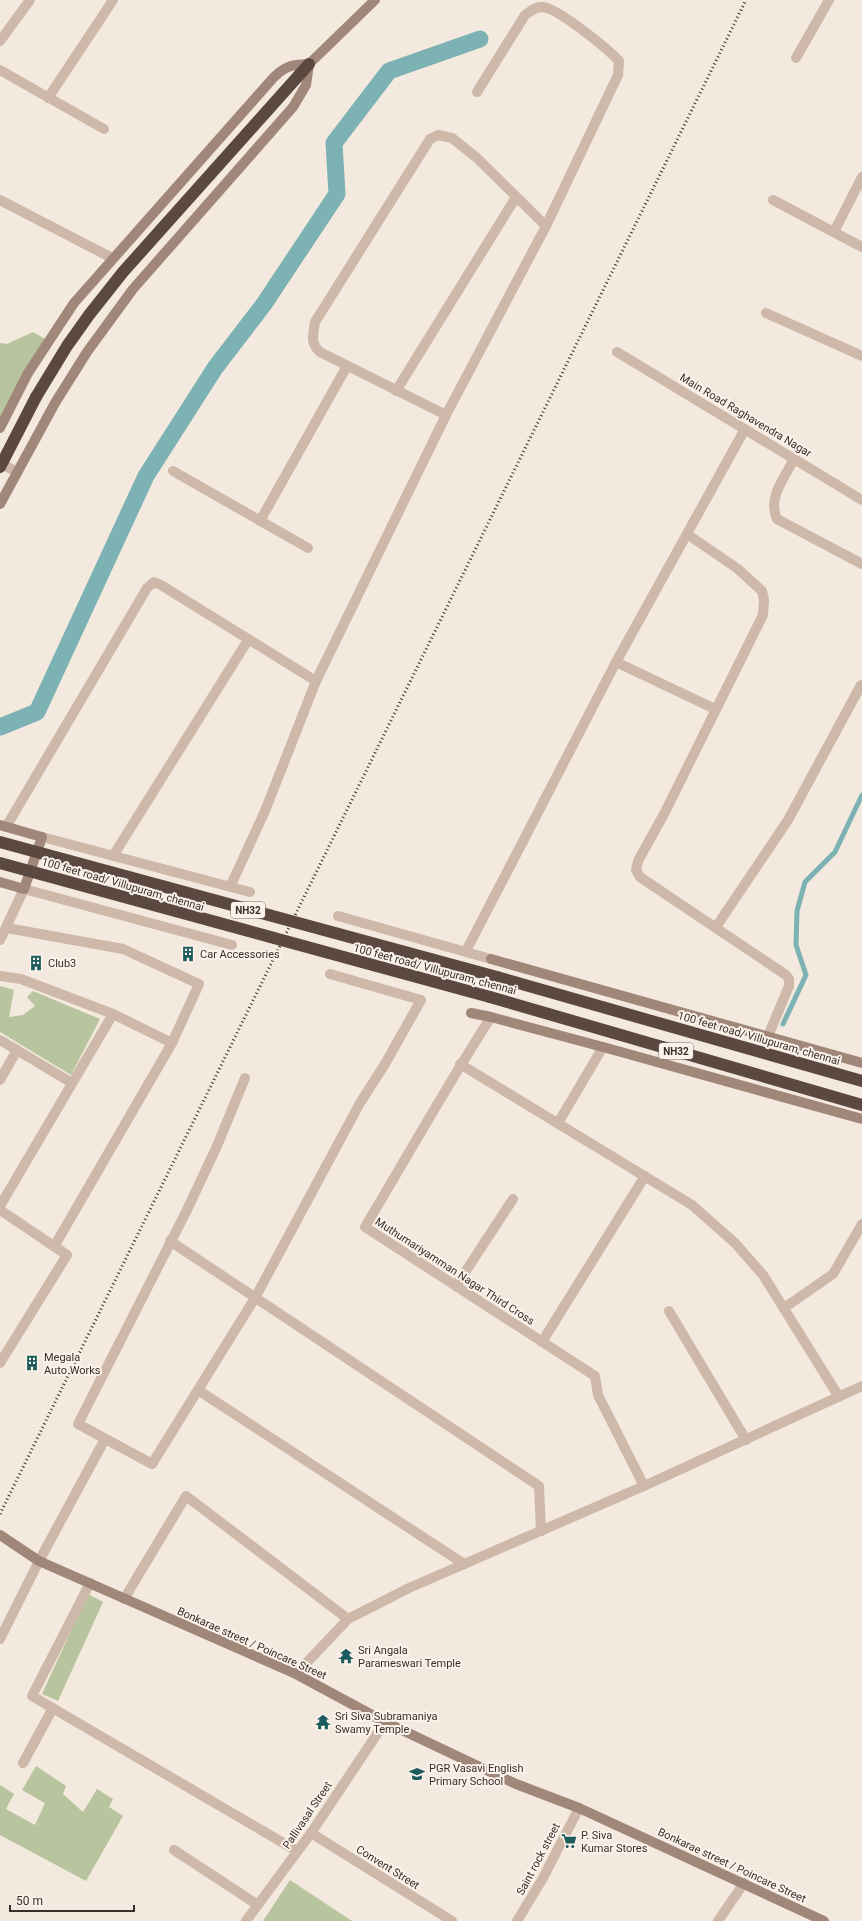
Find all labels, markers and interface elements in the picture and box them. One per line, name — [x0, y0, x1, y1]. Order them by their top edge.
street label: Main Road Raghavendra Nagar — [678, 371, 814, 460]
street label: 100 feet road/ Villupuram, chennai — [40, 855, 205, 914]
road number: NH32 — [231, 902, 265, 918]
street label: 100 feet road/ Villupuram, chennai — [352, 941, 518, 998]
building icon: Car Accessories — [179, 945, 197, 963]
place label: Car Accessories — [200, 948, 280, 961]
building icon: Club3 — [27, 954, 45, 972]
place label: Club3 — [48, 957, 76, 970]
street label: 100 feet road/ Villupuram, chennai — [676, 1009, 841, 1068]
road number: NH32 — [659, 1043, 693, 1059]
street label: Muthumariyamman Nagar Third Cross — [373, 1215, 537, 1328]
place label: Megala Auto Works — [44, 1351, 101, 1377]
building icon: Megala Auto Works — [23, 1354, 41, 1372]
street label: Bonkarae street / Poincare Street — [175, 1605, 329, 1682]
place label: Sri Angala Parameswari Temple — [358, 1644, 461, 1670]
temple icon: Sri Angala Parameswari Temple — [337, 1647, 355, 1665]
place label: Sri Siva Subramaniya Swamy Temple — [335, 1710, 438, 1736]
temple icon: Sri Siva Subramaniya Swamy Temple — [314, 1713, 332, 1731]
place label: PGR Vasavi English Primary School — [429, 1762, 524, 1788]
school or university icon: PGR Vasavi English Primary School — [408, 1765, 426, 1783]
street label: Pallivasal Street — [280, 1779, 335, 1851]
street label: Saint rock street — [514, 1821, 563, 1897]
street label: Bonkarae street / Poincare Street — [656, 1825, 808, 1906]
place label: P. Siva Kumar Stores — [581, 1829, 648, 1855]
supermarket icon: P. Siva Kumar Stores — [560, 1832, 578, 1850]
street label: Convent Street — [354, 1843, 422, 1892]
scale bar — [10, 1887, 134, 1913]
text: 50 m — [16, 1894, 43, 1908]

